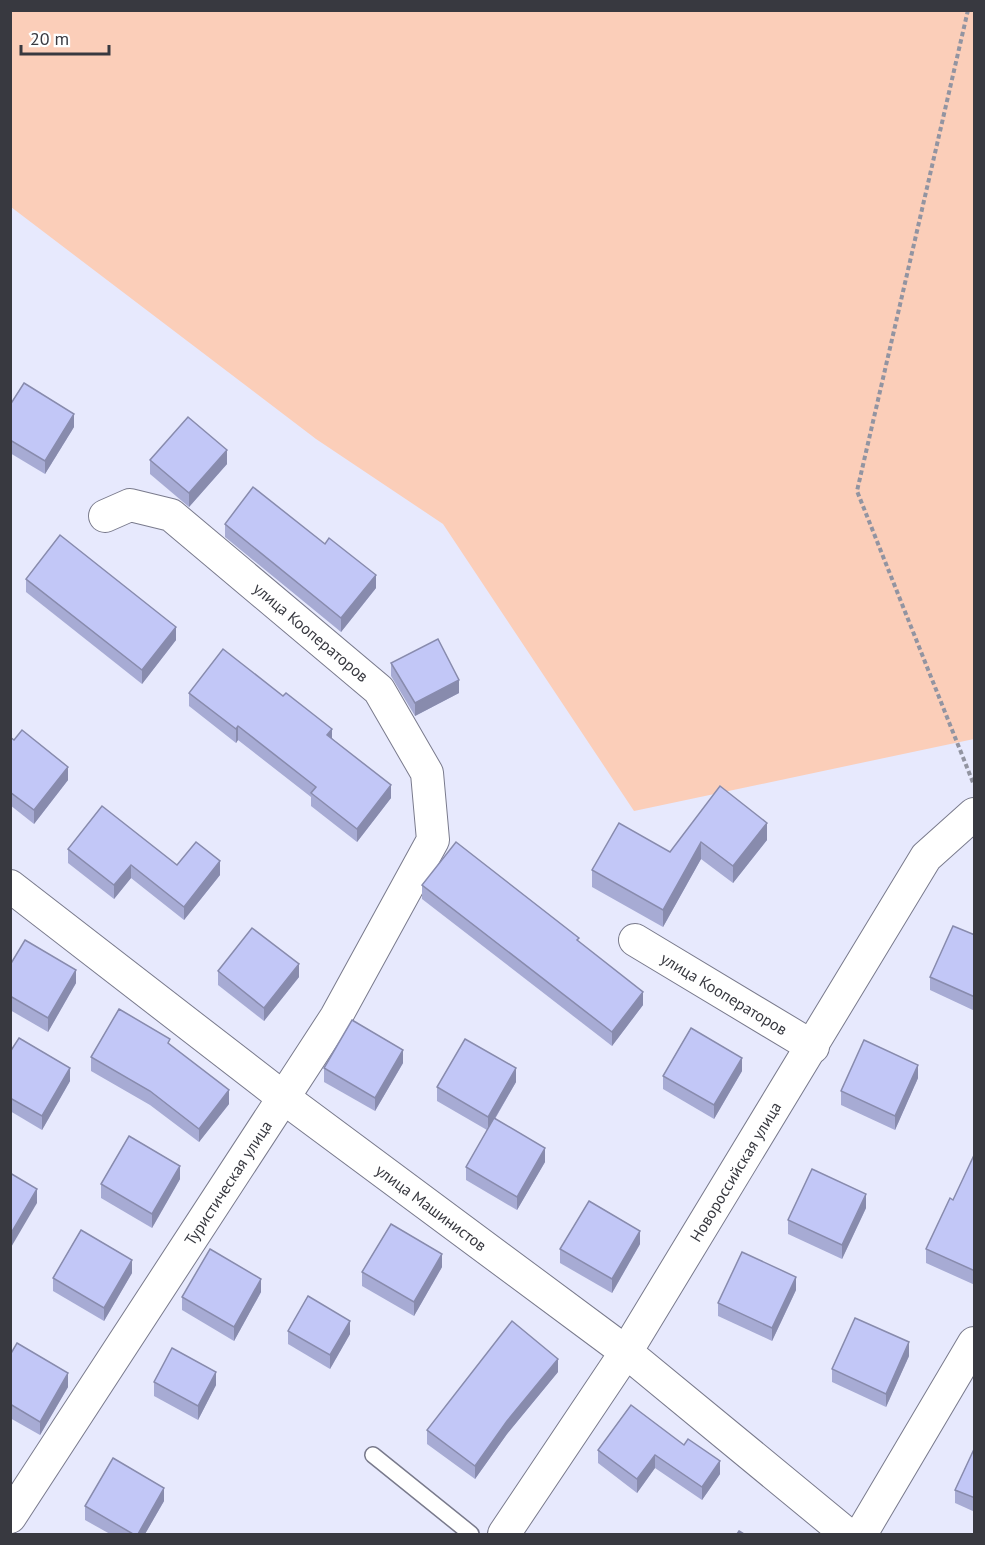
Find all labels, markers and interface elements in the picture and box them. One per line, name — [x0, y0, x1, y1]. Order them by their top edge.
scale bar — [21, 18, 110, 56]
text: 20 m — [30, 27, 69, 50]
street label: улица Кооператоров — [249, 578, 373, 686]
street label: улица Кооператоров — [657, 948, 791, 1039]
street label: Новороссийская улица — [685, 1098, 785, 1245]
street label: Туристическая улица — [180, 1117, 276, 1249]
street label: улица Машинистов — [372, 1160, 491, 1255]

